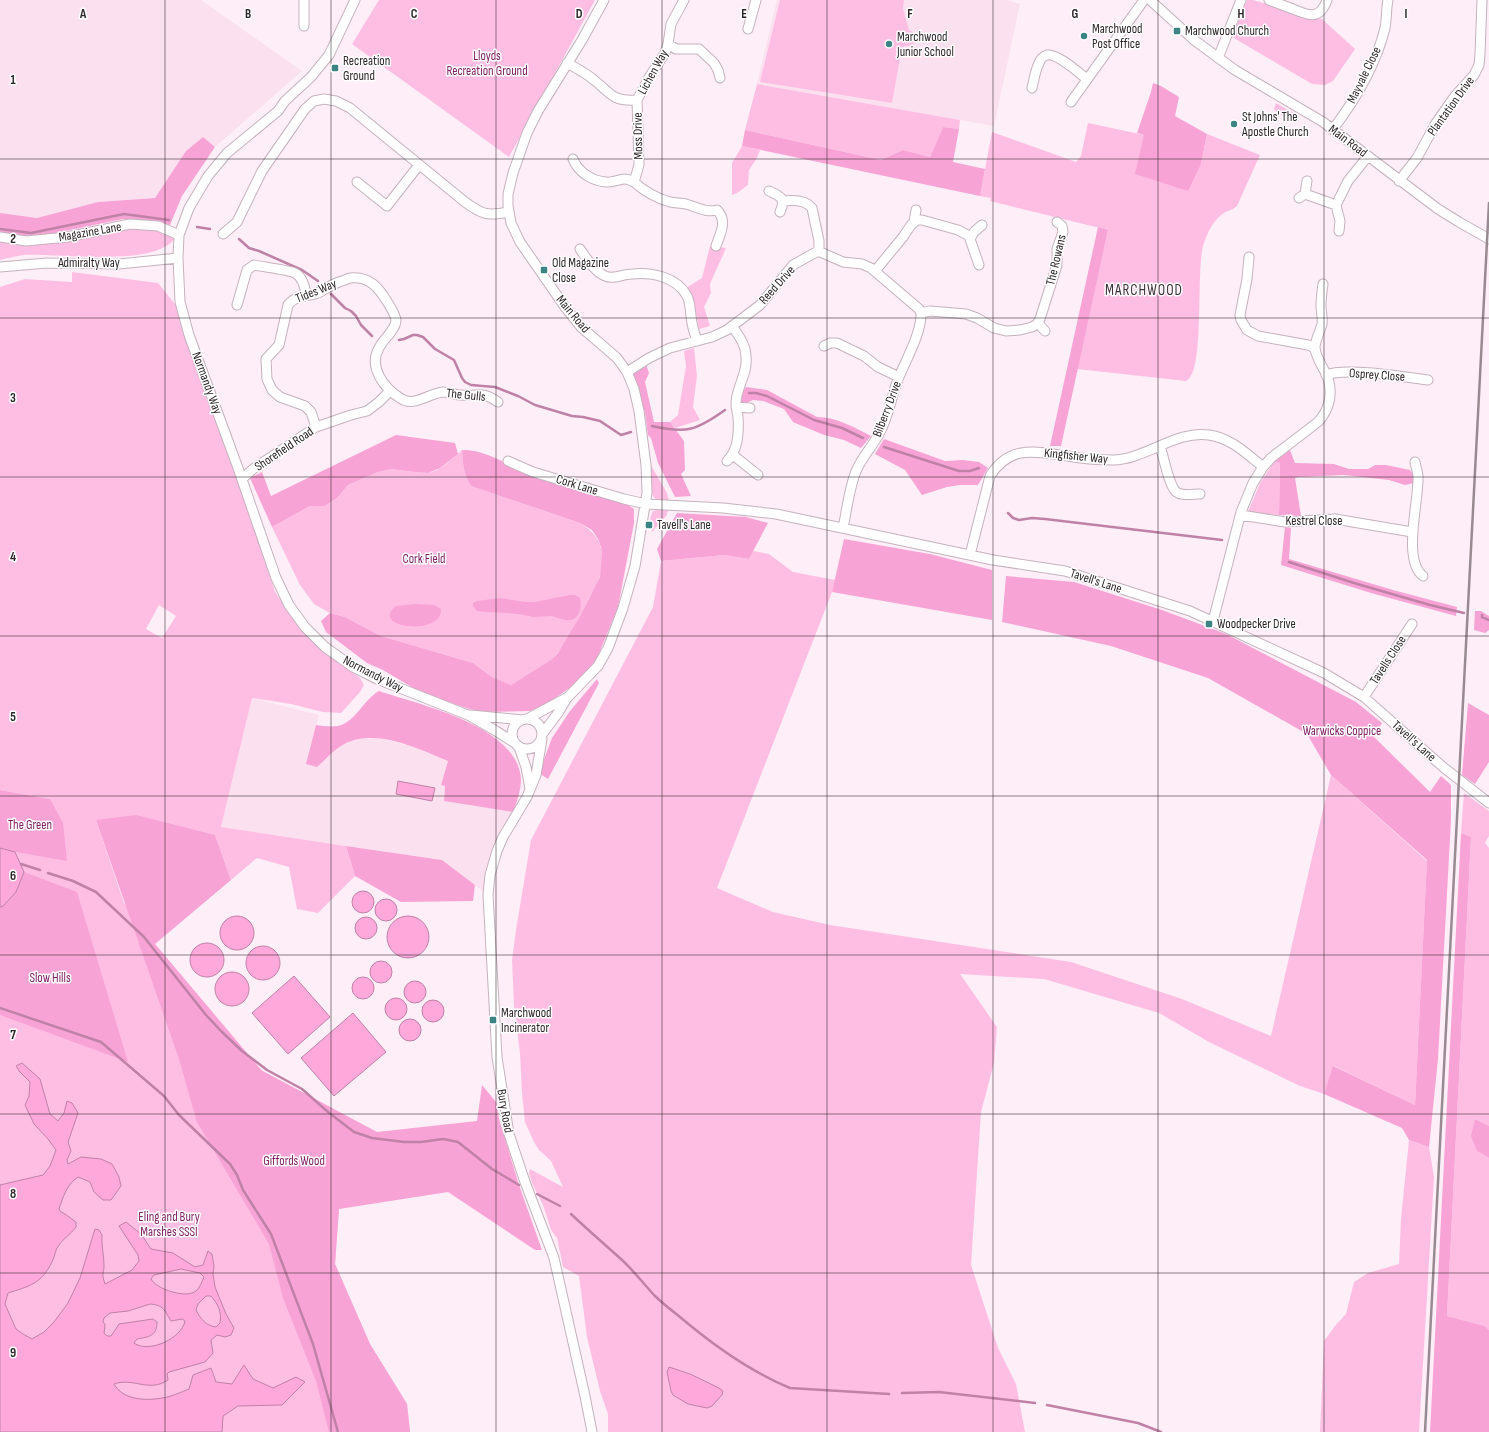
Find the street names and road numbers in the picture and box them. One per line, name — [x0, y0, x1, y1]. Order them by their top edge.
street label: Mayvale Close — [1343, 44, 1385, 106]
street label: Lichen Way — [634, 47, 672, 97]
street label: Plantation Drive — [1424, 73, 1478, 139]
street label: Moss Drive — [630, 112, 646, 160]
street label: Main Road — [1325, 121, 1371, 161]
street label: Magazine Lane — [57, 219, 123, 245]
street label: The Rowans — [1042, 233, 1070, 287]
street label: Admiralty Way — [57, 255, 120, 271]
street label: Reed Drive — [755, 262, 799, 308]
street label: Tides Way — [293, 276, 339, 306]
street label: Main Road — [553, 292, 593, 336]
street label: Normandy Way — [188, 350, 226, 416]
street label: Osprey Close — [1348, 365, 1406, 385]
street label: Bilberry Drive — [869, 379, 905, 439]
street label: The Gulls — [446, 385, 487, 405]
street label: Shorefield Road — [251, 423, 317, 475]
street label: Kingfisher Way — [1043, 445, 1109, 467]
street label: Cork Lane — [554, 471, 600, 499]
street label: Kestrel Close — [1286, 513, 1342, 529]
street label: Tavell's Lane — [1068, 565, 1124, 597]
street label: Tavells Close — [1366, 633, 1410, 687]
street label: Normandy Way — [340, 652, 406, 696]
street label: Tavell's Lane — [1389, 717, 1439, 765]
street label: Bury Road — [493, 1088, 517, 1134]

